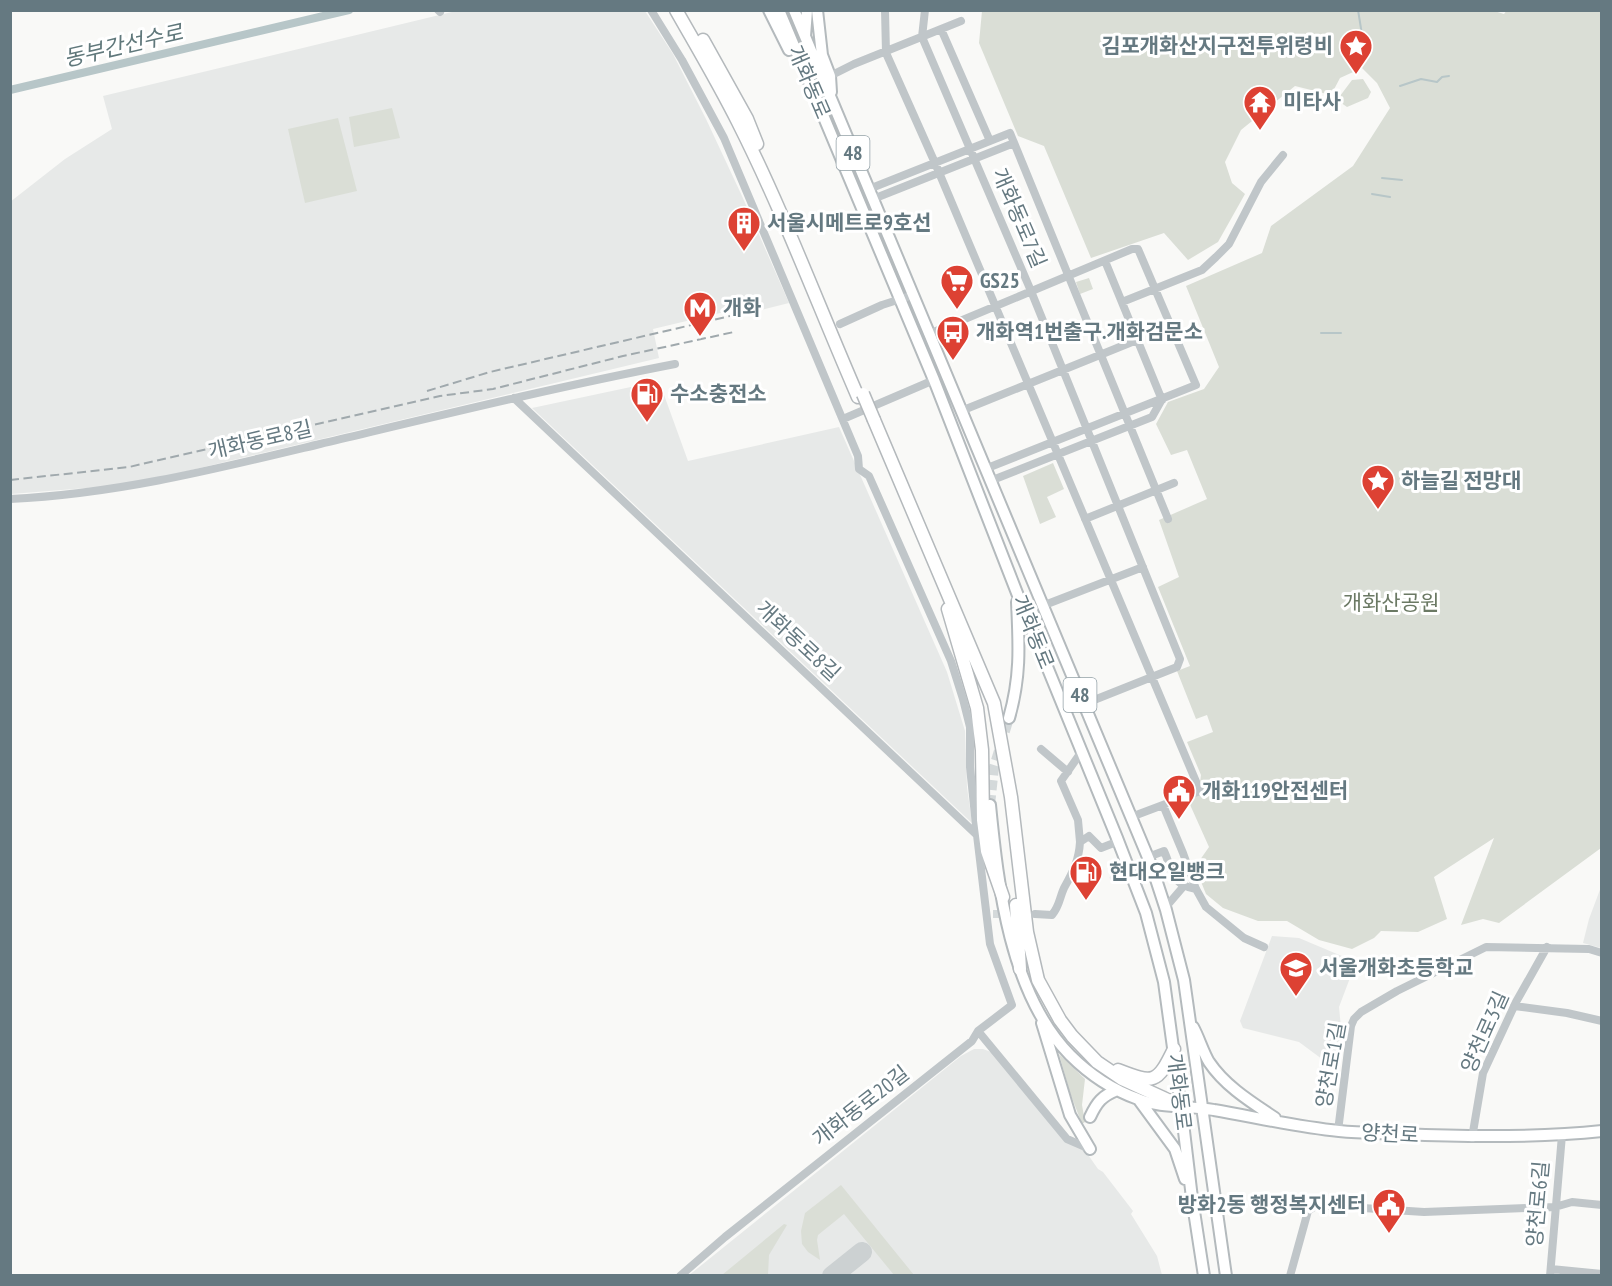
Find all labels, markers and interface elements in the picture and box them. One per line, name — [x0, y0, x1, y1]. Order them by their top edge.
water label: 동부간선수로 — [61, 17, 187, 72]
place icon: 김포개화산지구전투위령비 — [1338, 28, 1374, 75]
place label: 김포개화산지구전투위령비 — [1101, 32, 1333, 59]
street label: 개화동로 — [782, 41, 837, 123]
temple icon: 미타사 — [1242, 84, 1278, 131]
place label: 미타사 — [1283, 88, 1341, 115]
road number: 48 — [836, 136, 870, 170]
street label: 개화동로7길 — [986, 164, 1053, 272]
building icon: 서울시메트로9호선 — [726, 205, 762, 252]
place label: 서울시메트로9호선 — [767, 209, 932, 236]
supermarket icon: GS25 — [939, 263, 975, 310]
place label: GS25 — [980, 267, 1020, 294]
metro station icon: 개화 — [682, 290, 718, 337]
place label: 개화 — [723, 294, 762, 321]
bus stop icon: 개화역1번출구.개화검문소 — [935, 314, 971, 361]
place label: 개화역1번출구.개화검문소 — [976, 318, 1203, 345]
fuel station icon: 수소충전소 — [629, 376, 665, 423]
place label: 수소충전소 — [670, 380, 767, 407]
street label: 개화동로8길 — [205, 414, 315, 465]
place icon: 하늘길 전망대 — [1360, 463, 1396, 510]
place label: 하늘길 전망대 — [1401, 467, 1521, 494]
park label: 개화산공원 — [1343, 589, 1439, 616]
street label: 개화동로 — [1006, 591, 1060, 673]
street label: 개화동로8길 — [750, 595, 846, 687]
road number: 48 — [1064, 678, 1096, 712]
public building icon: 개화119안전센터 — [1161, 773, 1197, 820]
place label: 개화119안전센터 — [1202, 777, 1348, 804]
fuel station icon: 현대오일뱅크 — [1068, 854, 1104, 901]
place label: 현대오일뱅크 — [1109, 858, 1225, 885]
school or university icon: 서울개화초등학교 — [1278, 950, 1314, 997]
place label: 서울개화초등학교 — [1319, 954, 1474, 981]
street label: 양천로3길 — [1455, 987, 1515, 1077]
street label: 양천로1길 — [1310, 1020, 1351, 1110]
street label: 개화동로 — [1161, 1052, 1198, 1132]
street label: 개화동로20길 — [807, 1059, 915, 1152]
street label: 양천로 — [1360, 1119, 1420, 1148]
street label: 양천로6길 — [1520, 1160, 1555, 1248]
public building icon: 방화2동 행정복지센터 — [1371, 1187, 1407, 1234]
place label: 방화2동 행정복지센터 — [1178, 1191, 1366, 1218]

